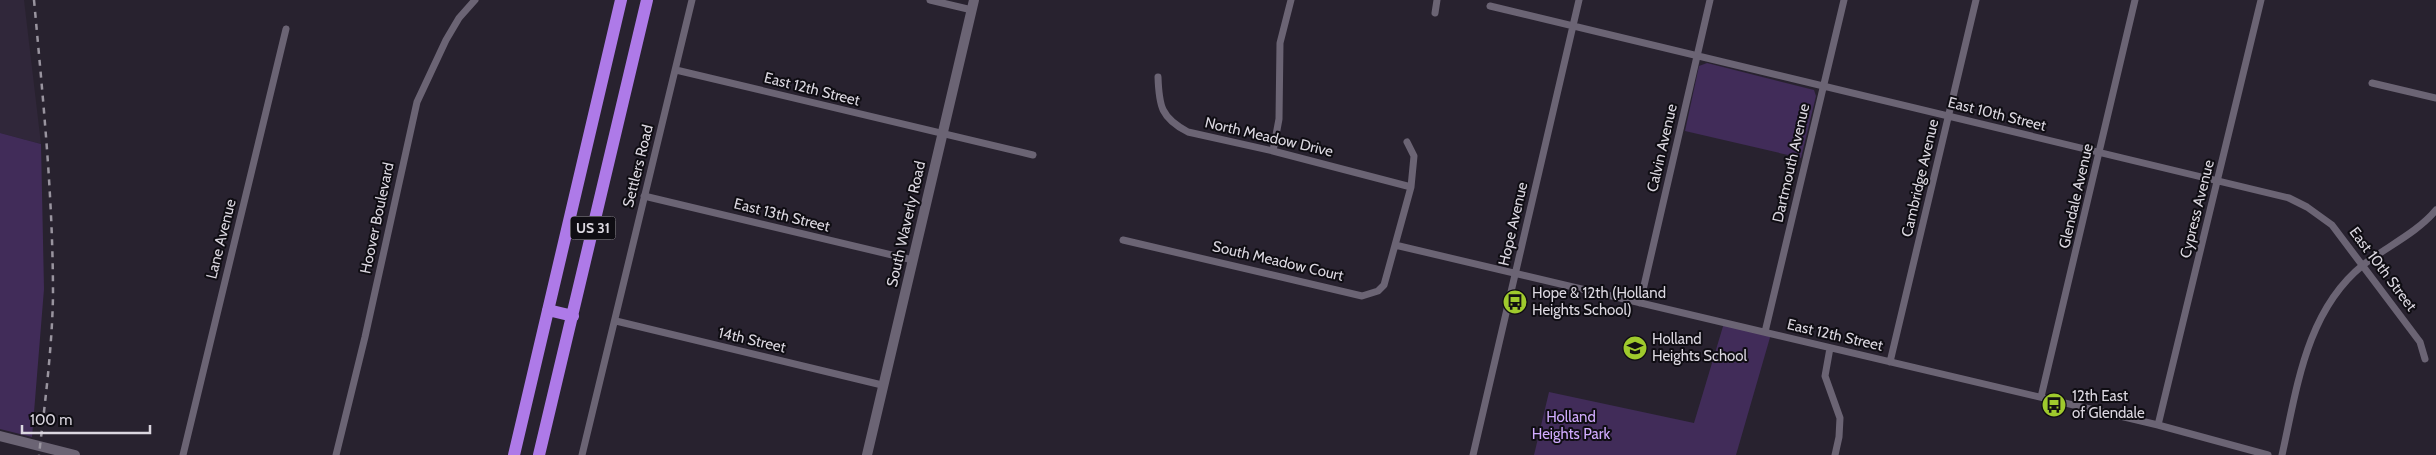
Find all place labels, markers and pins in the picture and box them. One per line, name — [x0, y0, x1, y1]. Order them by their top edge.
place label: Hope & 12th (Holland Heights School) — [1532, 284, 1666, 319]
bus stop icon: Hope & 12th (Holland Heights School) — [1502, 289, 1528, 315]
place label: Holland Heights School — [1652, 330, 1748, 365]
school or university icon: Holland Heights School — [1622, 335, 1648, 361]
place label: 12th East of Glendale — [2072, 387, 2145, 422]
bus stop icon: 12th East of Glendale — [2041, 392, 2067, 418]

